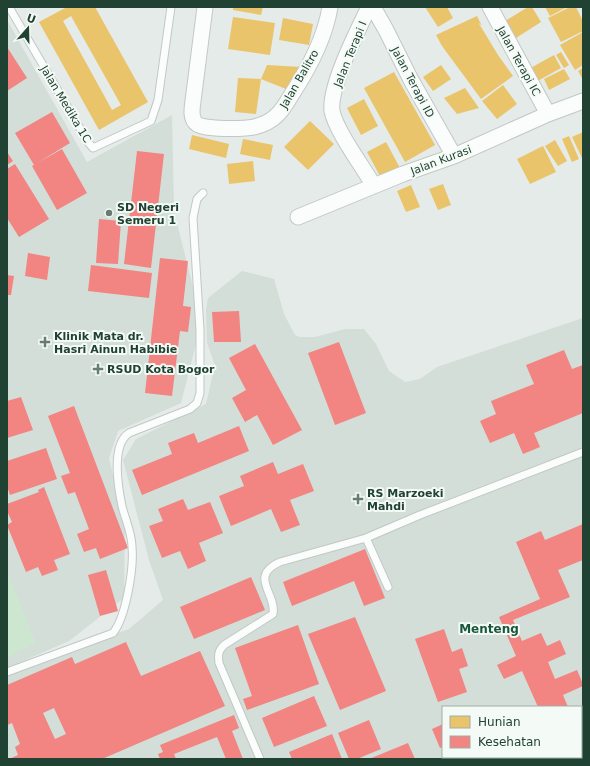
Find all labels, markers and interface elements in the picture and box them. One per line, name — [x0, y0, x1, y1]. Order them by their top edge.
north arrow — [8, 8, 48, 48]
text: U — [25, 11, 38, 27]
street label: Jalan Terapi I — [331, 19, 370, 90]
street label: Jalan Terapi IC — [494, 23, 543, 99]
street label: Jalan Terapi ID — [388, 44, 437, 120]
street label: Jalan Balitro — [277, 47, 322, 112]
street label: Jalan Medika 1C — [37, 62, 94, 145]
street label: Jalan Kurasi — [408, 143, 473, 178]
place label: SD Negeri Semeru 1 — [117, 201, 179, 227]
marker: SD Negeri Semeru 1 — [104, 208, 114, 218]
place label: Klinik Mata dr. Hasri Ainun Habibie — [54, 330, 177, 356]
marker: Klinik Mata dr. Hasri Ainun Habibie — [39, 336, 51, 348]
marker: RSUD Kota Bogor — [92, 363, 104, 375]
place label: RSUD Kota Bogor — [107, 363, 215, 376]
place label: RS Marzoeki Mahdi — [367, 487, 444, 513]
marker: RS Marzoeki Mahdi — [352, 493, 364, 505]
district label: Menteng — [459, 622, 519, 636]
legend — [442, 706, 582, 758]
text: Hunian — [478, 715, 521, 729]
text: Kesehatan — [478, 735, 541, 749]

